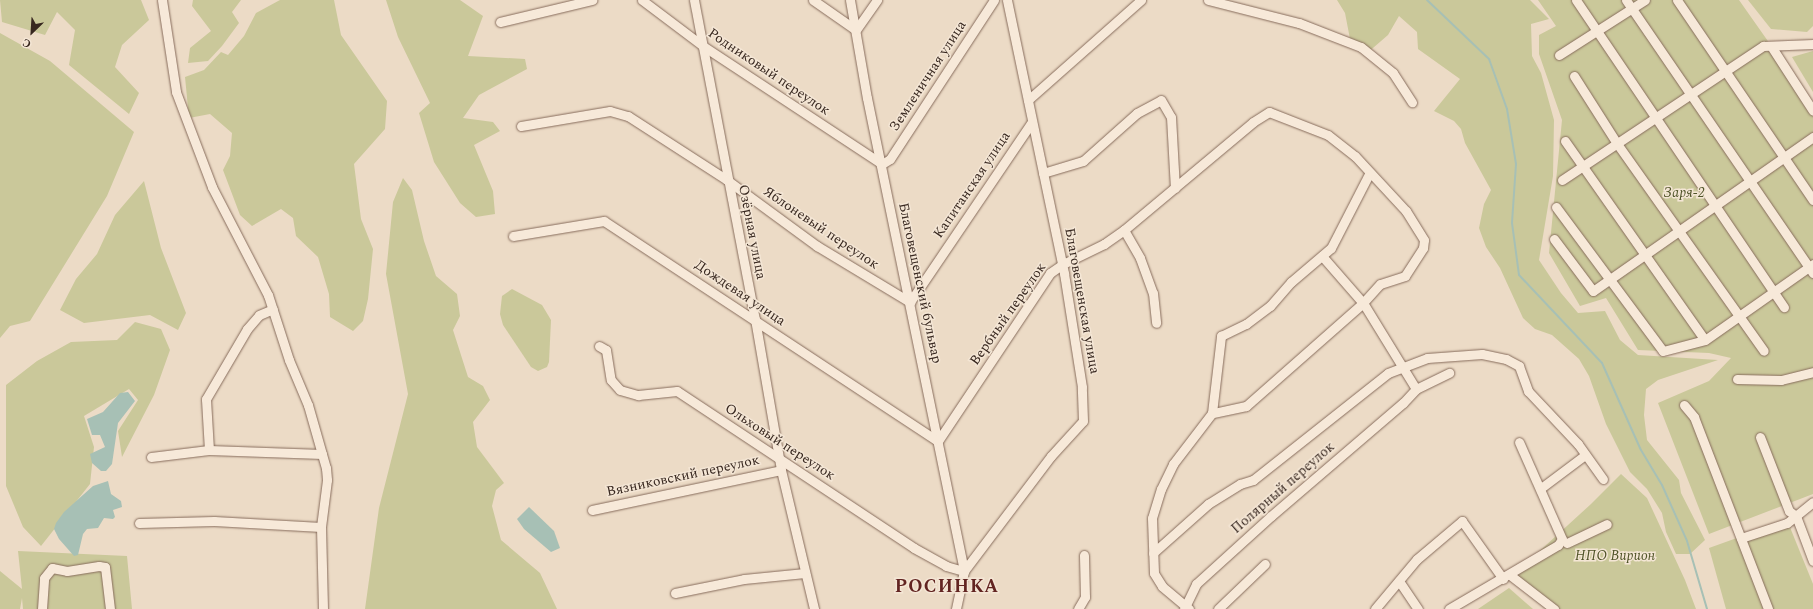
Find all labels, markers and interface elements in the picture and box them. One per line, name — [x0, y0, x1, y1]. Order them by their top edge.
north arrow — [12, 12, 52, 52]
street label: Земленичная улица — [886, 18, 970, 134]
street label: Родниковый переулок — [705, 25, 833, 119]
text: С — [20, 34, 34, 53]
street label: Капитанская улица — [930, 128, 1014, 242]
street label: Озёрная улица — [735, 183, 769, 281]
street label: Яблоневый переулок — [760, 183, 882, 273]
park label: Заря-2 — [1663, 185, 1705, 201]
street label: Благовещенский бульвар — [895, 201, 945, 365]
street label: Благовещенская улица — [1061, 227, 1103, 375]
street label: Дождевая улица — [691, 256, 789, 330]
street label: Вербный переулок — [966, 259, 1050, 369]
street label: Ольховый переулок — [722, 400, 838, 484]
street label: Полярный переулок — [1228, 439, 1338, 537]
street label: Вязниковский переулок — [605, 452, 761, 500]
park label: НПО Вирион — [1575, 548, 1655, 564]
district label: РОСИНКА — [895, 576, 999, 598]

